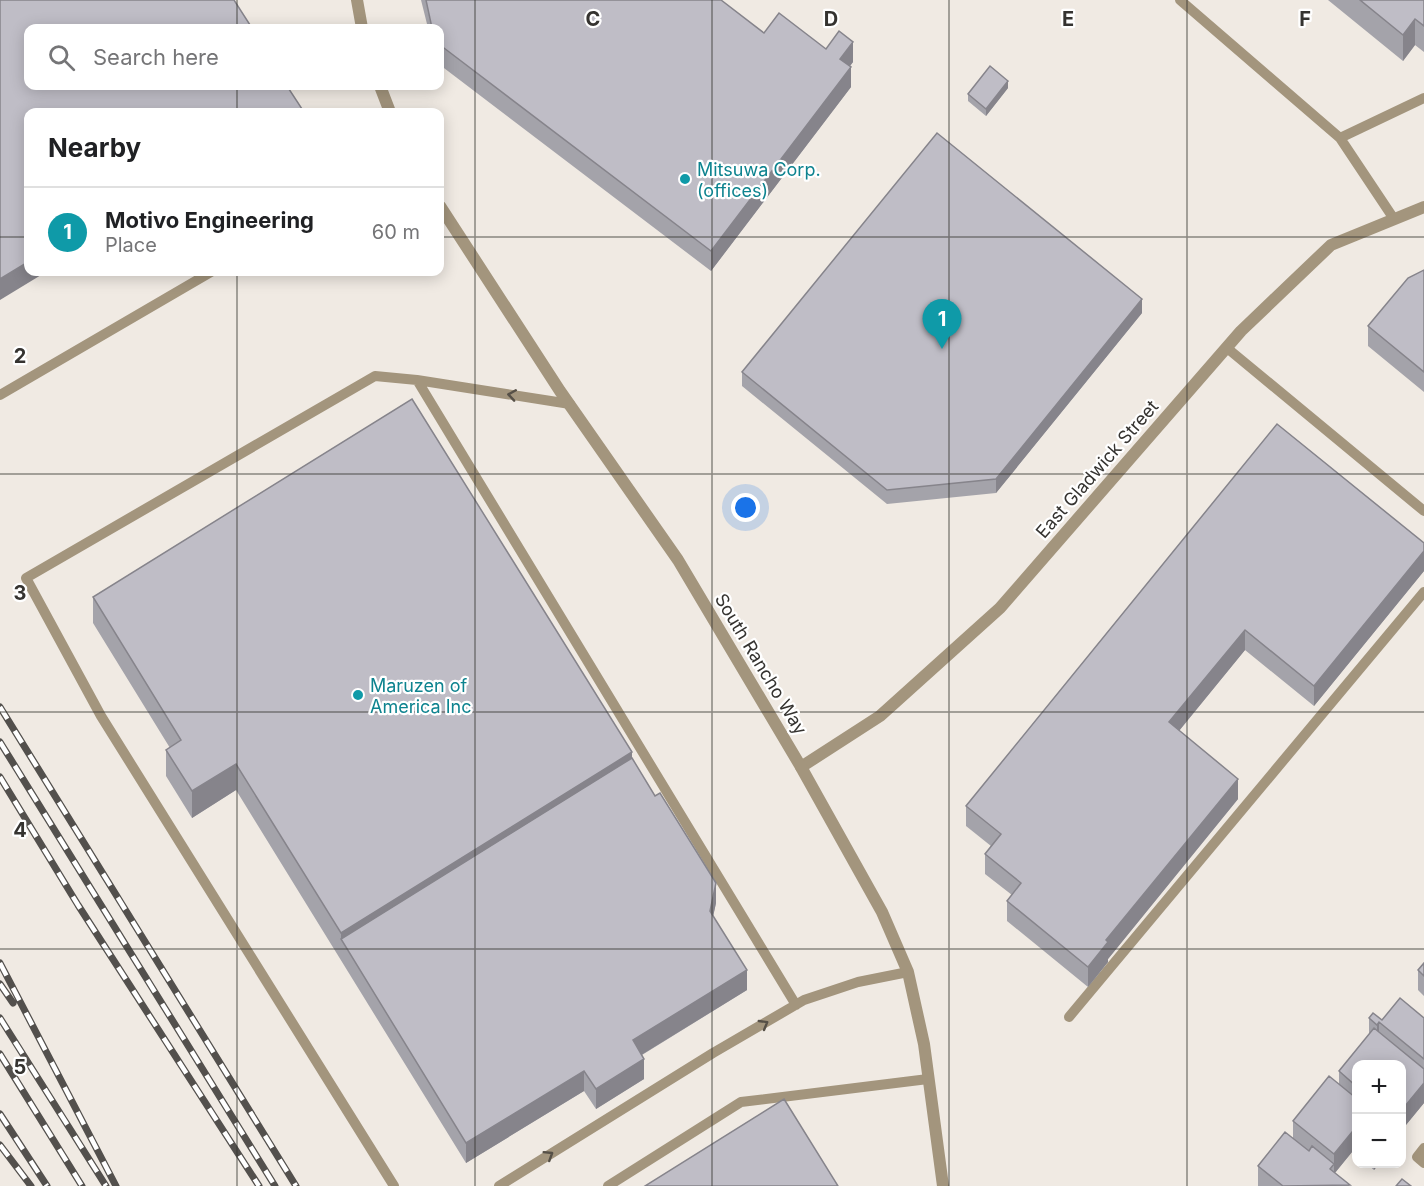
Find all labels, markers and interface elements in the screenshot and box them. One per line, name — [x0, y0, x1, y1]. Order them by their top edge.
text: C — [586, 7, 600, 31]
text: D — [824, 7, 838, 31]
text: E — [1062, 7, 1074, 31]
text: F — [1299, 7, 1311, 31]
search box — [24, 24, 444, 90]
icon: search — [45, 41, 78, 74]
text: Search here — [93, 44, 219, 70]
text: Nearby — [48, 132, 141, 163]
place label: Mitsuwa Corp. (offices) — [697, 159, 821, 201]
marker: Mitsuwa Corp. (offices) — [678, 172, 692, 186]
text: Motivo Engineering — [105, 207, 314, 233]
text: 1 — [63, 220, 72, 244]
text: 60 m — [372, 220, 420, 244]
text: Place — [105, 233, 157, 257]
pin: 1 — [922, 300, 962, 349]
text: 2 — [14, 344, 26, 368]
one-way arrow — [507, 389, 517, 402]
street label: East Gladwick Street — [1032, 396, 1163, 542]
your location — [731, 493, 760, 522]
text: 3 — [14, 581, 26, 605]
street label: South Rancho Way — [711, 590, 811, 738]
place label: Maruzen of America Inc — [370, 675, 471, 717]
marker: Maruzen of America Inc — [351, 688, 365, 702]
text: 4 — [13, 818, 27, 842]
one-way arrow — [757, 1019, 768, 1031]
text: 5 — [14, 1055, 26, 1079]
map controls — [1352, 1060, 1406, 1168]
button: + — [1352, 1060, 1406, 1114]
button: − — [1352, 1114, 1406, 1168]
one-way arrow — [542, 1151, 553, 1162]

